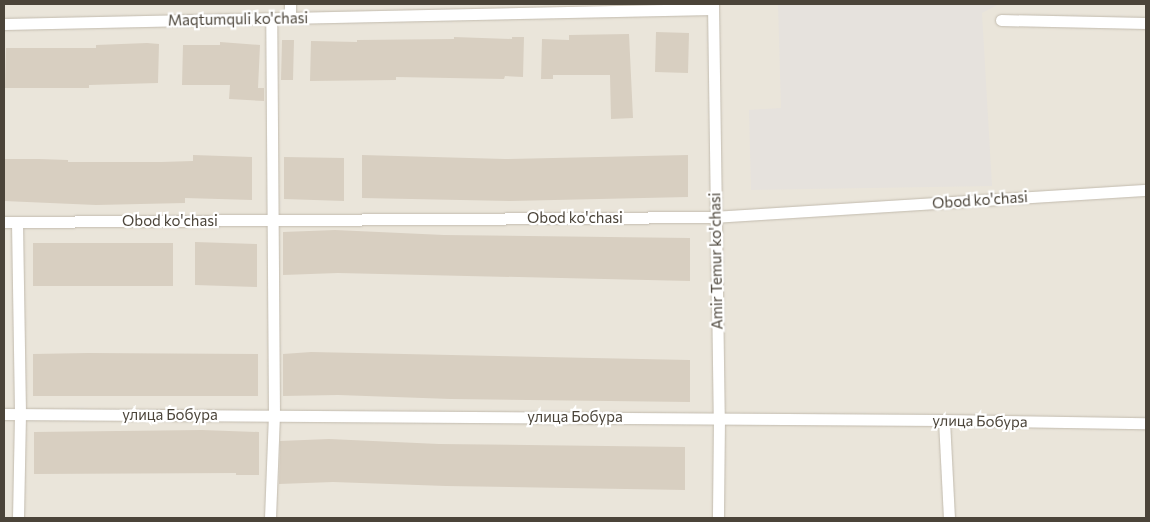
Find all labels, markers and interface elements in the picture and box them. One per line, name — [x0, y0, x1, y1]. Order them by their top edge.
street label: Maqtumquli ko'chasi — [168, 9, 308, 29]
street label: Obod ko'chasi — [932, 188, 1028, 212]
street label: Amir Temur ko'chasi — [706, 192, 726, 330]
street label: Obod ko'chasi — [527, 209, 623, 227]
street label: Obod ko'chasi — [122, 212, 218, 230]
street label: улица Бобура — [122, 406, 218, 424]
street label: улица Бобура — [527, 408, 623, 426]
street label: улица Бобура — [932, 411, 1028, 431]

